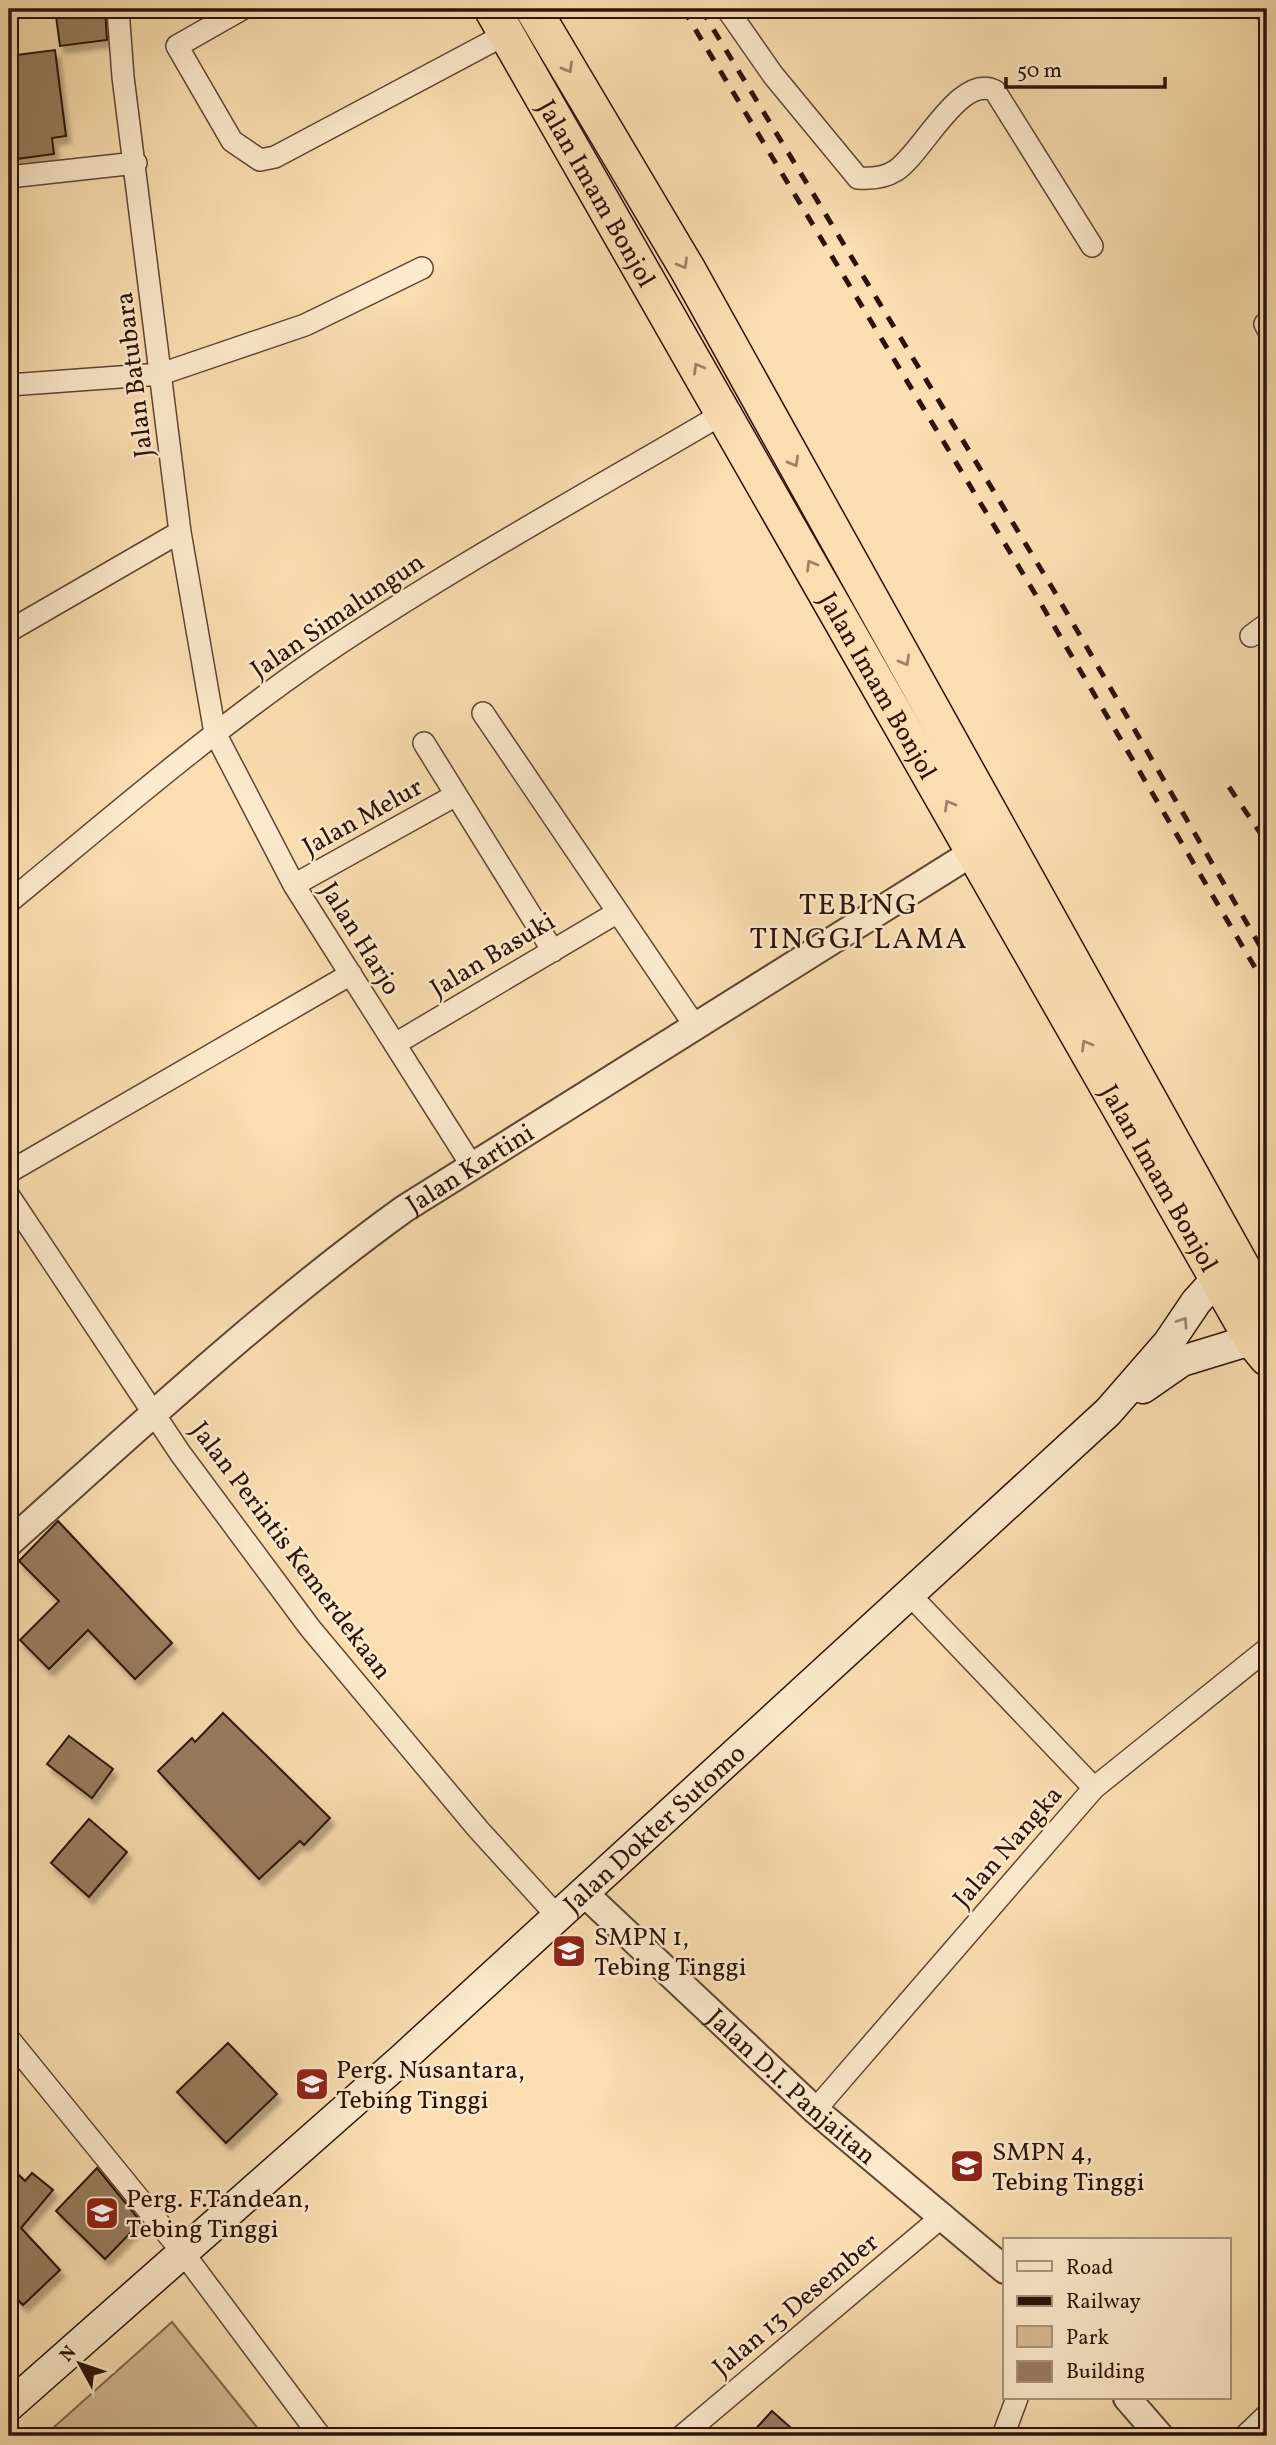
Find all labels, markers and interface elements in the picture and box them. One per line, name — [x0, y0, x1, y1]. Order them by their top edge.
scale bar — [1006, 46, 1166, 90]
text: 50 m — [1017, 57, 1062, 86]
one-way arrow — [560, 60, 573, 73]
street label: Jalan Imam Bonjol — [528, 94, 663, 294]
one-way arrow — [675, 256, 688, 269]
street label: Jalan Batubara — [107, 290, 163, 460]
one-way arrow — [693, 363, 706, 375]
one-way arrow — [786, 455, 800, 468]
street label: Jalan Simalungun — [244, 545, 432, 688]
one-way arrow — [806, 560, 819, 573]
street label: Jalan Imam Bonjol — [809, 586, 945, 787]
one-way arrow — [897, 654, 910, 666]
street label: Jalan Melur — [296, 770, 430, 866]
one-way arrow — [944, 800, 957, 812]
street label: Jalan Harjo — [310, 875, 408, 1003]
district label: TEBING TINGGI LAMA — [749, 885, 969, 961]
street label: Jalan Basuki — [424, 904, 562, 1007]
one-way arrow — [1081, 1040, 1094, 1052]
street label: Jalan Imam Bonjol — [1090, 1078, 1226, 1279]
street label: Jalan Kartini — [400, 1116, 542, 1223]
one-way arrow — [1175, 1317, 1187, 1330]
street label: Jalan Perintis Kemerdekaan — [181, 1415, 400, 1688]
street label: Jalan Dokter Sutomo — [556, 1737, 754, 1922]
street label: Jalan Nangka — [945, 1778, 1072, 1916]
place label: SMPN 1, Tebing Tinggi — [594, 1920, 747, 1986]
school or university icon: SMPN 1, Tebing Tinggi — [550, 1932, 588, 1970]
street label: Jalan D.I. Panjaitan — [698, 2001, 883, 2174]
place label: Perg. Nusantara, Tebing Tinggi — [336, 2053, 525, 2119]
school or university icon: Perg. Nusantara, Tebing Tinggi — [293, 2065, 331, 2103]
place label: SMPN 4, Tebing Tinggi — [992, 2135, 1145, 2201]
school or university icon: SMPN 4, Tebing Tinggi — [948, 2147, 986, 2185]
place label: Perg. F.Tandean, Tebing Tinggi — [126, 2182, 310, 2248]
school or university icon: Perg. F.Tandean, Tebing Tinggi — [83, 2194, 121, 2232]
street label: Jalan 13 Desember — [706, 2225, 887, 2386]
legend — [1003, 2238, 1230, 2400]
text: Road — [1066, 2254, 1113, 2283]
text: Railway — [1066, 2288, 1142, 2317]
text: Park — [1066, 2324, 1109, 2353]
north arrow — [46, 2330, 116, 2400]
text: N — [54, 2341, 83, 2368]
text: Building — [1066, 2358, 1145, 2387]

